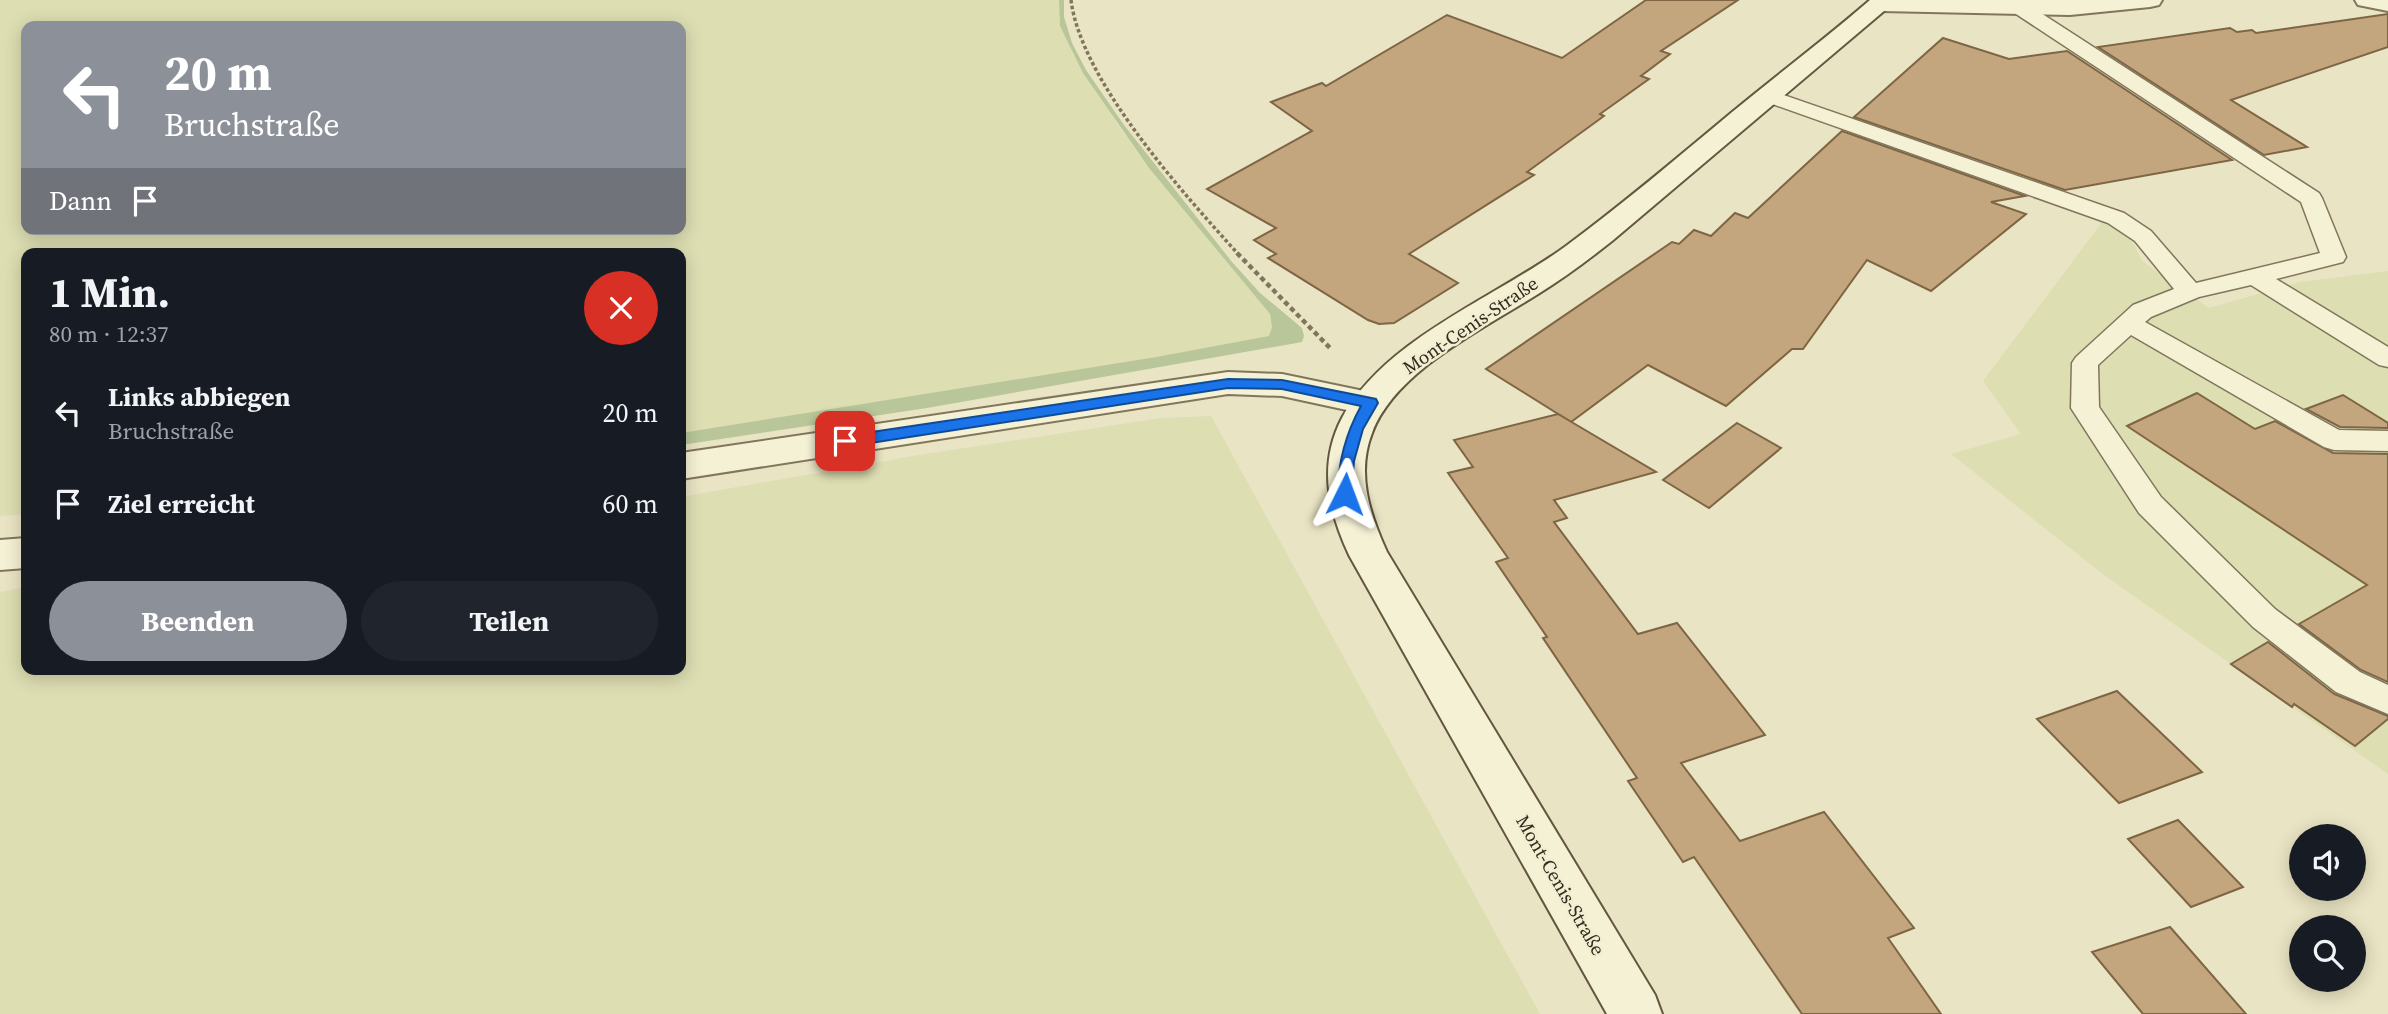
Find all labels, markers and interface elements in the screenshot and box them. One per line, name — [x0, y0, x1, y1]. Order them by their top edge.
text: 20 m — [164, 39, 272, 106]
icon: left — [49, 49, 140, 140]
text: Bruchstraße — [164, 103, 340, 147]
icon: arrive — [126, 182, 164, 220]
text: Dann — [49, 183, 112, 219]
text: 1 Min. — [49, 263, 170, 321]
street label: Mont-Cenis-Straße — [1397, 270, 1543, 380]
button: close — [584, 271, 658, 345]
text: 80 m · 12:37 — [49, 318, 169, 350]
text: Links abbiegen — [108, 379, 291, 415]
icon: left — [49, 394, 87, 432]
text: 20 m — [603, 395, 658, 431]
pin — [815, 411, 875, 471]
text: Bruchstraße — [108, 415, 234, 447]
icon: arrive — [826, 422, 864, 460]
position arrow — [1308, 457, 1382, 531]
icon: arrive — [49, 485, 87, 523]
text: Ziel erreicht — [108, 486, 255, 522]
text: 60 m — [603, 486, 658, 522]
button: Beenden — [49, 581, 347, 661]
button: Teilen — [361, 581, 658, 661]
street label: Mont-Cenis-Straße — [1510, 810, 1612, 960]
map controls — [2289, 824, 2366, 992]
button: sound — [2289, 824, 2366, 901]
button: search — [2289, 915, 2366, 992]

